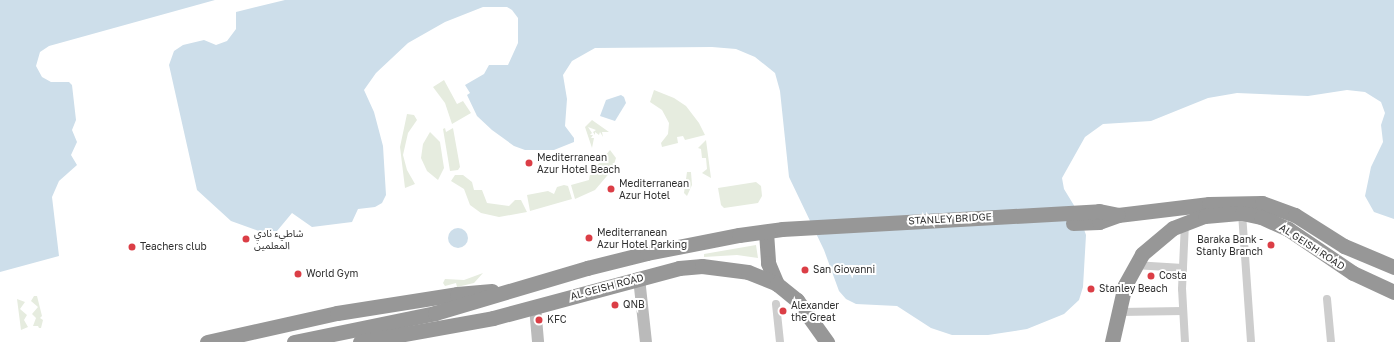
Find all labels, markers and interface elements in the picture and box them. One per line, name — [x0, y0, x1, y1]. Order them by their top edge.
place label: Mediterranean Azur Hotel Beach — [537, 151, 620, 174]
marker: Mediterranean Azur Hotel Beach — [524, 158, 534, 168]
place label: Mediterranean Azur Hotel — [619, 177, 689, 200]
marker: Mediterranean Azur Hotel — [606, 184, 616, 194]
street label: STANLEY BRIDGE — [908, 211, 992, 227]
street label: AL GEISH ROAD — [1277, 221, 1347, 273]
place label: Mediterranean Azur Hotel Parking — [597, 226, 687, 250]
place label: شاطيء نادي المعلمين — [254, 227, 303, 250]
marker: Mediterranean Azur Hotel Parking — [584, 233, 594, 243]
place label: Baraka Bank - Stanly Branch — [1196, 233, 1263, 256]
marker: شاطيء نادي المعلمين — [241, 234, 251, 244]
marker: Baraka Bank - Stanly Branch — [1266, 240, 1276, 250]
place label: Teachers club — [140, 241, 207, 253]
marker: Teachers club — [127, 242, 137, 252]
place label: San Giovanni — [813, 264, 875, 276]
marker: San Giovanni — [800, 265, 810, 275]
place label: World Gym — [306, 268, 358, 280]
marker: World Gym — [293, 269, 303, 279]
place label: Costa — [1159, 270, 1187, 282]
street label: AL GEISH ROAD — [569, 271, 645, 303]
marker: Costa — [1146, 271, 1156, 281]
place label: Stanley Beach — [1099, 283, 1168, 295]
marker: Stanley Beach — [1086, 284, 1096, 294]
place label: QNB — [623, 299, 645, 311]
place label: Alexander the Great — [791, 299, 839, 322]
marker: QNB — [610, 300, 620, 310]
marker: Alexander the Great — [778, 306, 788, 316]
place label: KFC — [547, 314, 567, 326]
marker: KFC — [534, 315, 544, 325]

